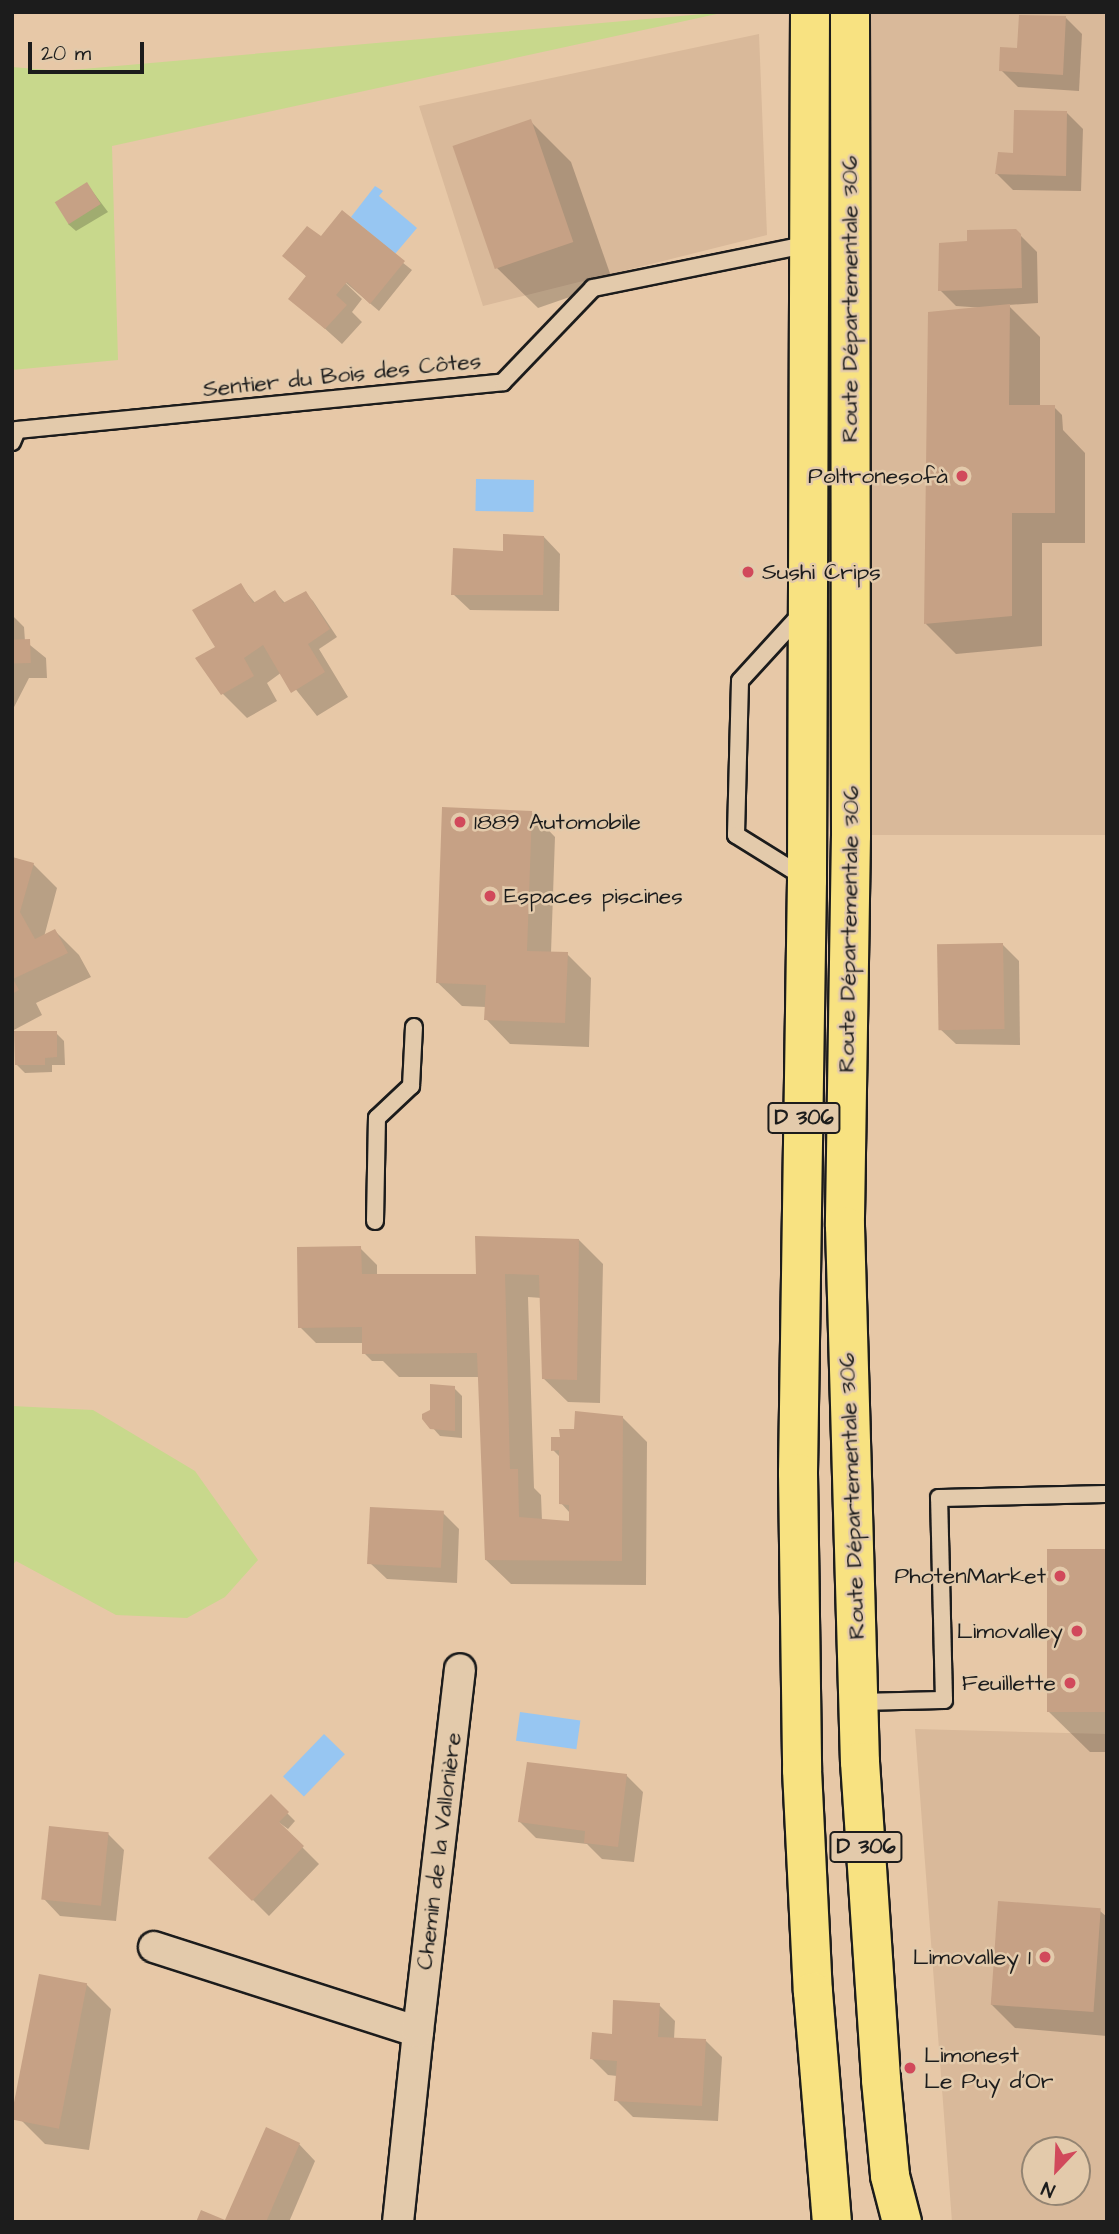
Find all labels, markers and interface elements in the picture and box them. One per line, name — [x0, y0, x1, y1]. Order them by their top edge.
scale bar — [32, 28, 147, 72]
text: 20 m — [41, 39, 91, 68]
street label: Route Départementale 306 — [836, 155, 864, 443]
street label: Sentier du Bois des Côtes — [202, 347, 482, 403]
place label: Poltronesofà — [808, 462, 948, 490]
marker: Poltronesofà — [954, 468, 970, 484]
place label: Sushi Crips — [762, 558, 881, 586]
marker: Sushi Crips — [740, 564, 756, 580]
street label: Route Départementale 306 — [833, 785, 865, 1073]
place label: 1889 Automobile — [474, 808, 641, 836]
marker: 1889 Automobile — [452, 814, 468, 830]
place label: Espaces piscines — [504, 882, 683, 910]
marker: Espaces piscines — [482, 888, 498, 904]
road number: D 306 — [767, 1100, 841, 1136]
street label: Route Départementale 306 — [833, 1352, 871, 1640]
place label: PhotenMarket — [894, 1562, 1046, 1590]
marker: PhotenMarket — [1052, 1568, 1068, 1584]
place label: Limovalley — [957, 1617, 1063, 1645]
marker: Limovalley — [1069, 1623, 1085, 1639]
place label: Feuillette — [962, 1669, 1056, 1697]
marker: Feuillette — [1062, 1675, 1078, 1691]
street label: Chemin de la Vallonière — [411, 1731, 467, 1971]
road number: D 306 — [829, 1829, 903, 1864]
place label: Limovalley 1 — [913, 1943, 1031, 1971]
marker: Limovalley 1 — [1037, 1949, 1053, 1965]
place label: Limonest Le Puy d'Or — [924, 2041, 1053, 2095]
marker: Limonest Le Puy d'Or — [902, 2060, 918, 2076]
north arrow — [1021, 2136, 1091, 2206]
text: N — [1038, 2174, 1059, 2204]

